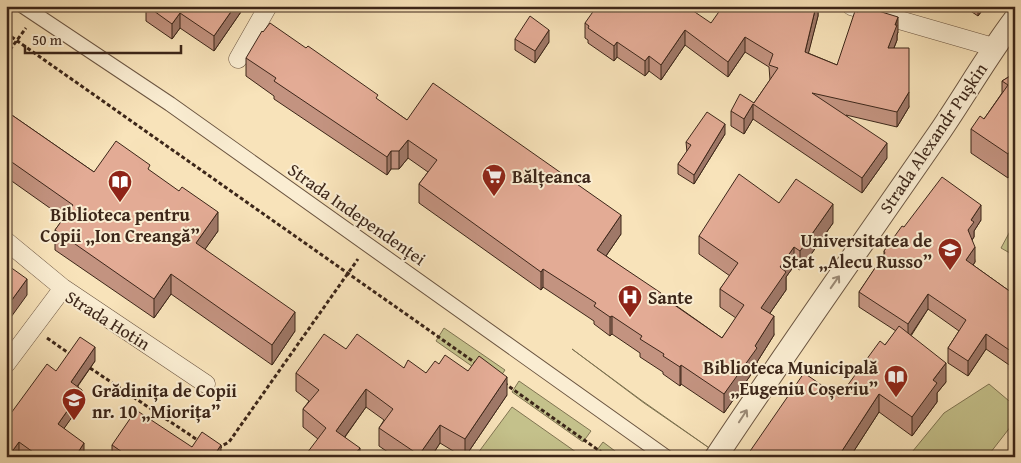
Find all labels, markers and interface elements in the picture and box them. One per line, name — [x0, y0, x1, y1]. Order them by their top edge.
scale bar — [25, 22, 181, 54]
text: 50 m — [32, 29, 63, 50]
street label: Strada Alexandr Pușkin — [872, 57, 994, 219]
street label: Strada Independenței — [283, 156, 431, 272]
supermarket icon: Bălțeanca — [481, 163, 507, 197]
place label: Bălțeanca — [512, 163, 592, 190]
library icon: Biblioteca pentru Copii „Ion Creangă” — [107, 169, 133, 203]
place label: Biblioteca pentru Copii „Ion Creangă” — [40, 201, 200, 249]
place label: Universitatea de Stat „Alecu Russo” — [782, 227, 932, 275]
school or university icon: Universitatea de Stat „Alecu Russo” — [937, 237, 963, 271]
one-way arrow — [830, 275, 840, 289]
street label: Strada Hotin — [60, 283, 156, 357]
hospital icon: Sante — [617, 284, 643, 318]
place label: Sante — [648, 284, 693, 311]
place label: Biblioteca Municipală „Eugeniu Coșeriu” — [703, 354, 879, 402]
library icon: Biblioteca Municipală „Eugeniu Coșeriu” — [883, 364, 909, 398]
place label: Grădinița de Copii nr. 10 „Miorița” — [92, 377, 237, 425]
school or university icon: Grădinița de Copii nr. 10 „Miorița” — [61, 387, 87, 421]
one-way arrow — [738, 409, 748, 423]

